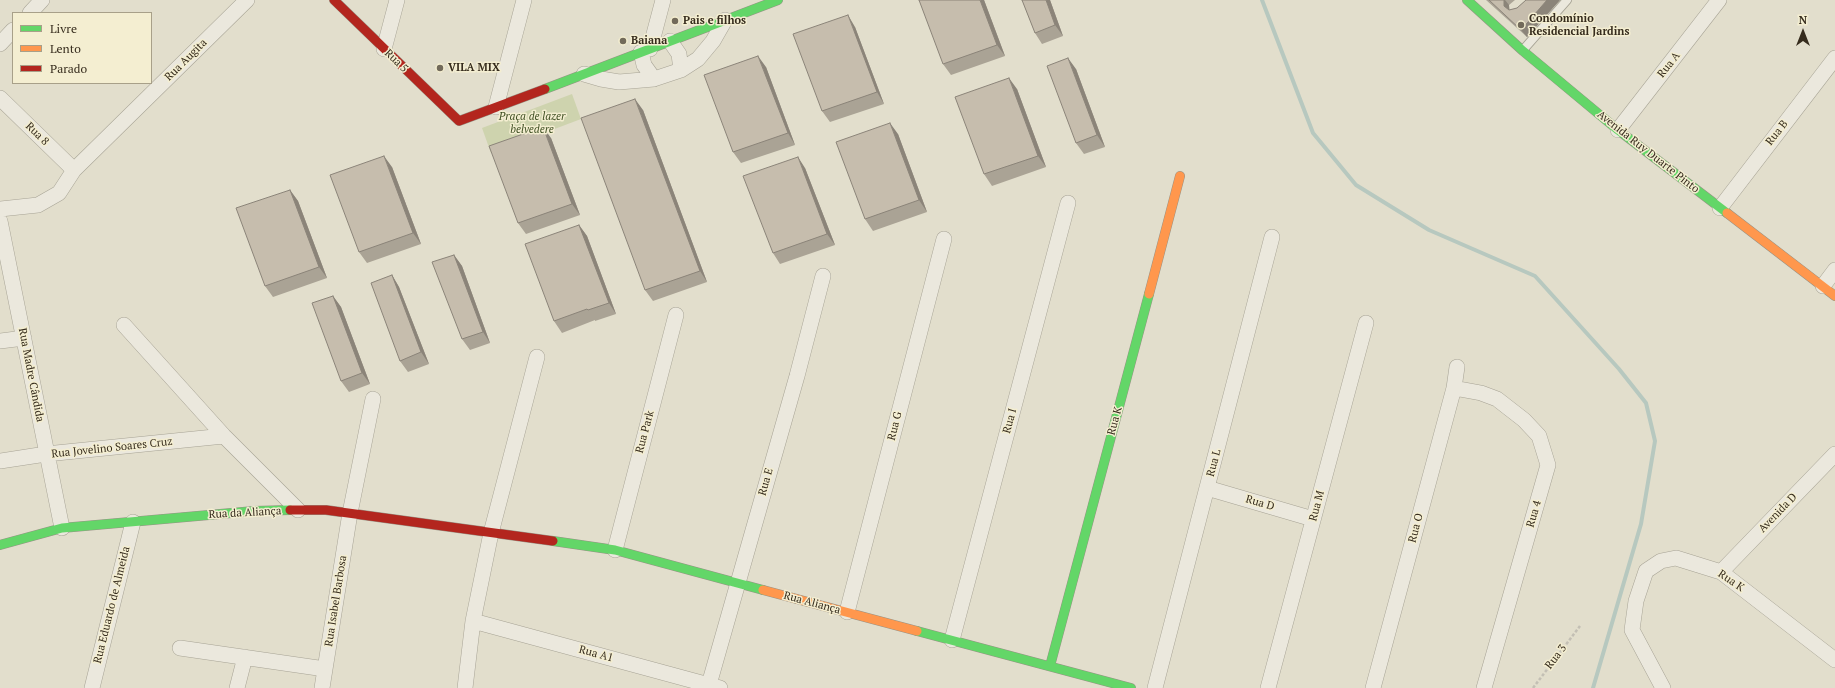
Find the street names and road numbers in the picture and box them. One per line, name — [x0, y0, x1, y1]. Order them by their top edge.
street label: Rua Augita — [162, 36, 210, 84]
street label: Rua 5 — [382, 47, 410, 75]
street label: Rua A — [1655, 49, 1683, 81]
street label: Avenida Ruy Duarte Pinto — [1594, 108, 1702, 196]
street label: Rua B — [1763, 118, 1791, 148]
street label: Rua 8 — [23, 120, 51, 148]
street label: Rua Madre Cândida — [15, 327, 47, 423]
street label: Rua K — [1105, 405, 1125, 437]
street label: Rua I — [1000, 407, 1020, 435]
street label: Rua Park — [633, 409, 657, 455]
street label: Rua G — [885, 410, 905, 442]
street label: Rua Jovelino Soares Cruz — [51, 435, 173, 461]
street label: Rua L — [1204, 448, 1224, 478]
street label: Rua E — [756, 467, 776, 497]
street label: Rua M — [1307, 489, 1327, 523]
street label: Avenida D — [1756, 491, 1800, 535]
street label: Rua D — [1244, 493, 1276, 513]
street label: Rua 4 — [1524, 499, 1544, 529]
street label: Rua da Aliança — [208, 505, 282, 521]
street label: Rua O — [1406, 512, 1426, 544]
street label: Rua Eduardo de Almeida — [91, 545, 133, 665]
street label: Rua Isabel Barbosa — [322, 554, 350, 648]
street label: Rua K — [1715, 568, 1747, 594]
street label: Rua Aliança — [782, 589, 842, 617]
street label: Rua 3 — [1542, 642, 1570, 672]
street label: Rua A1 — [577, 643, 615, 665]

